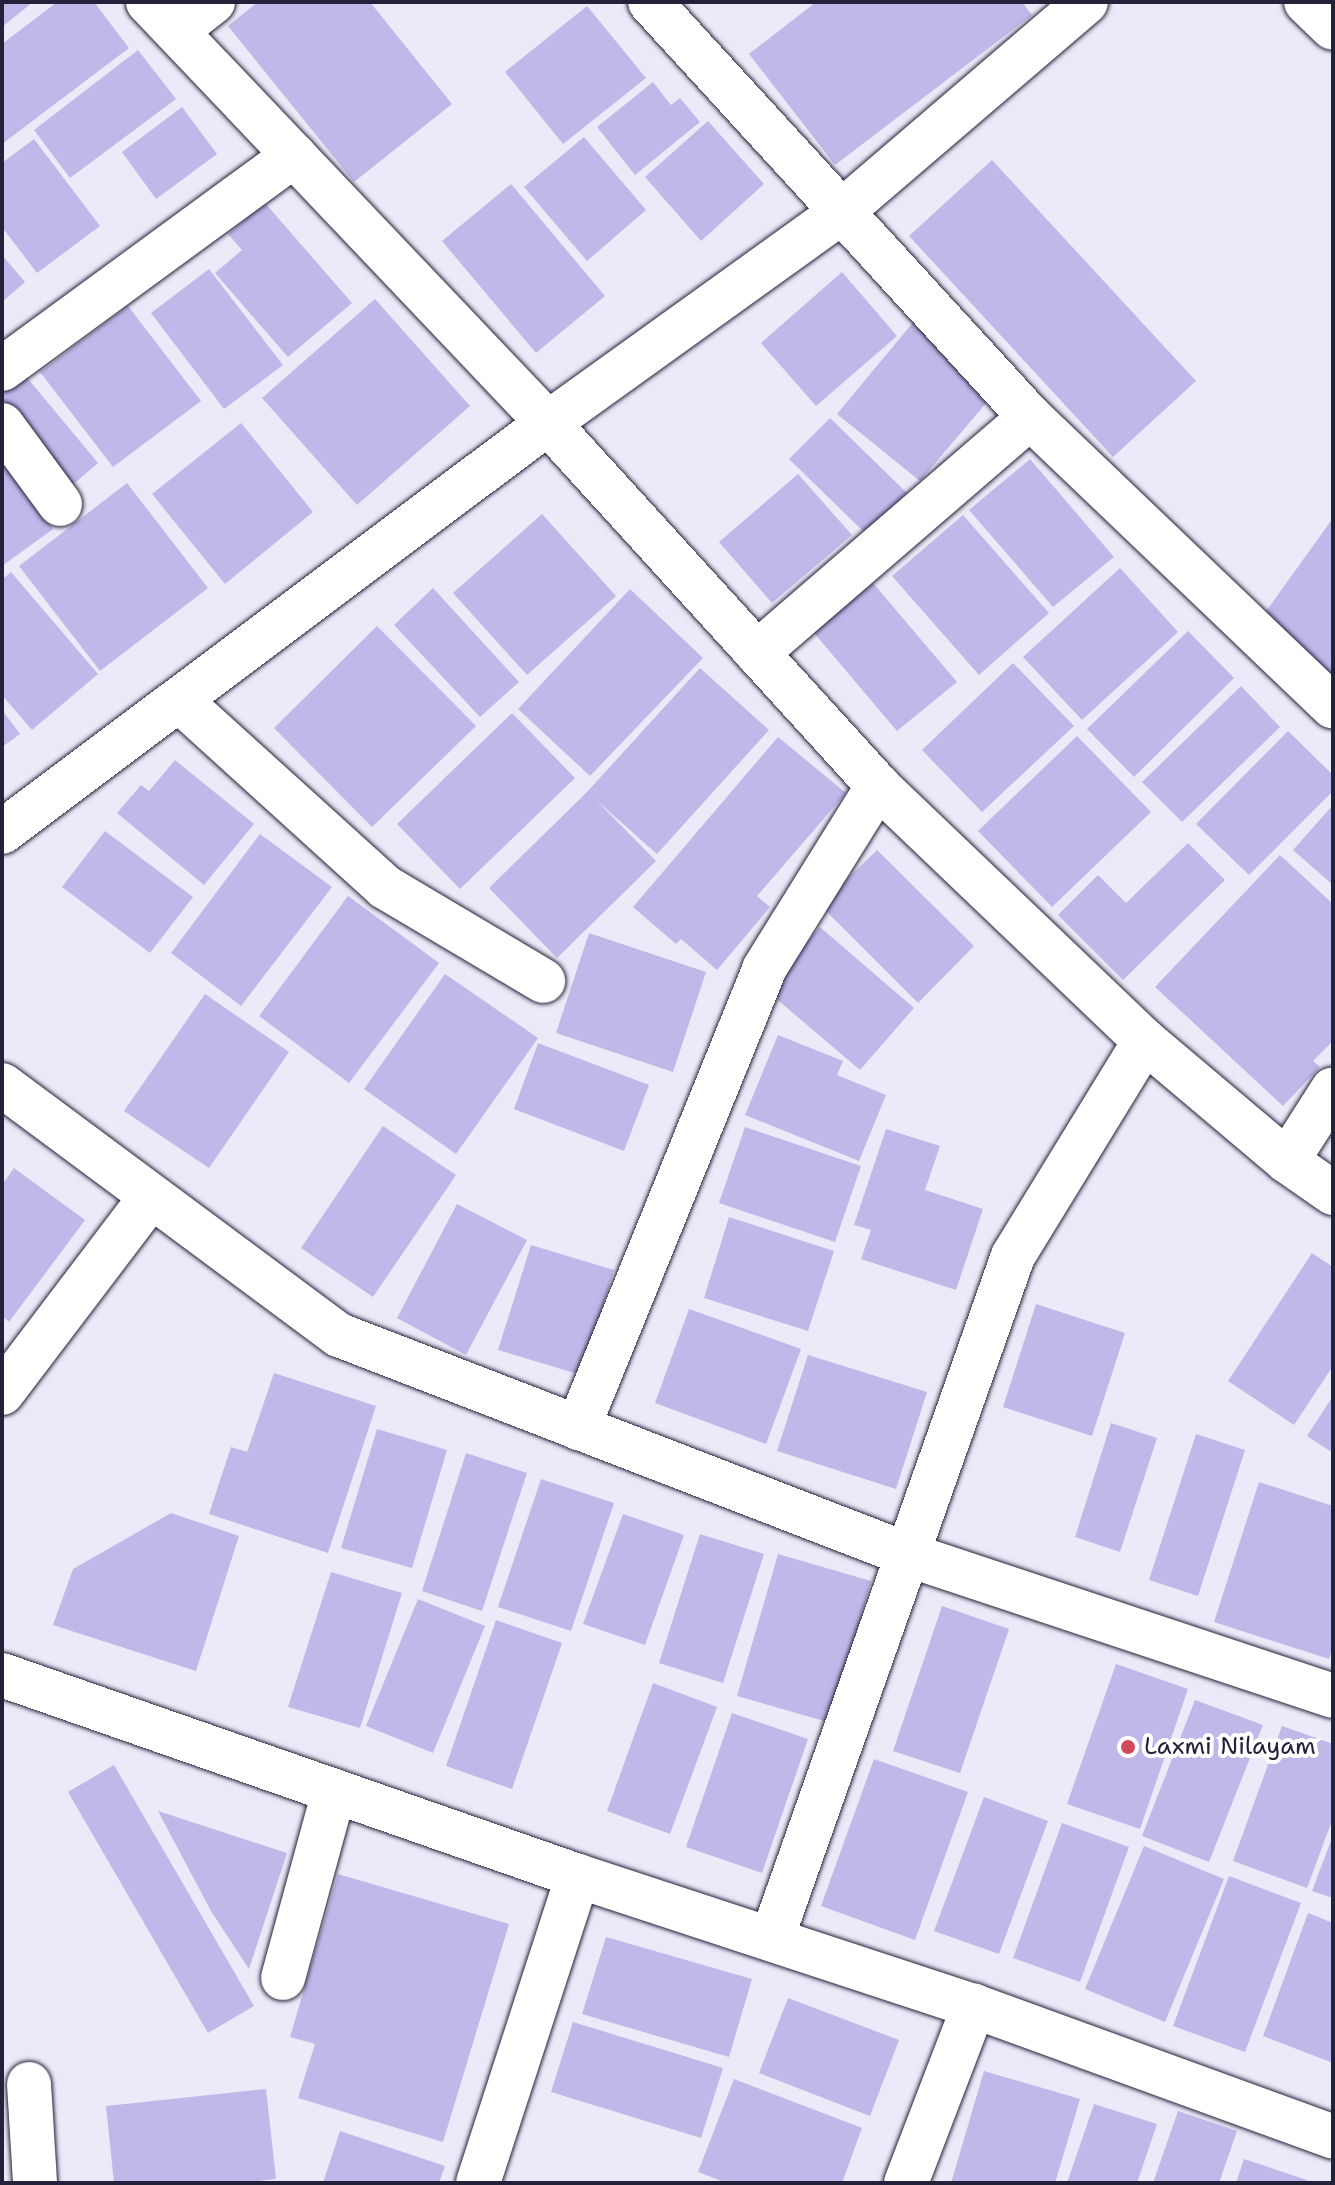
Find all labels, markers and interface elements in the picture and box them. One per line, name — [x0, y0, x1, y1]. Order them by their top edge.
place label: Laxmi Nilayam — [1144, 1733, 1316, 1761]
marker: Laxmi Nilayam — [1119, 1738, 1137, 1756]

